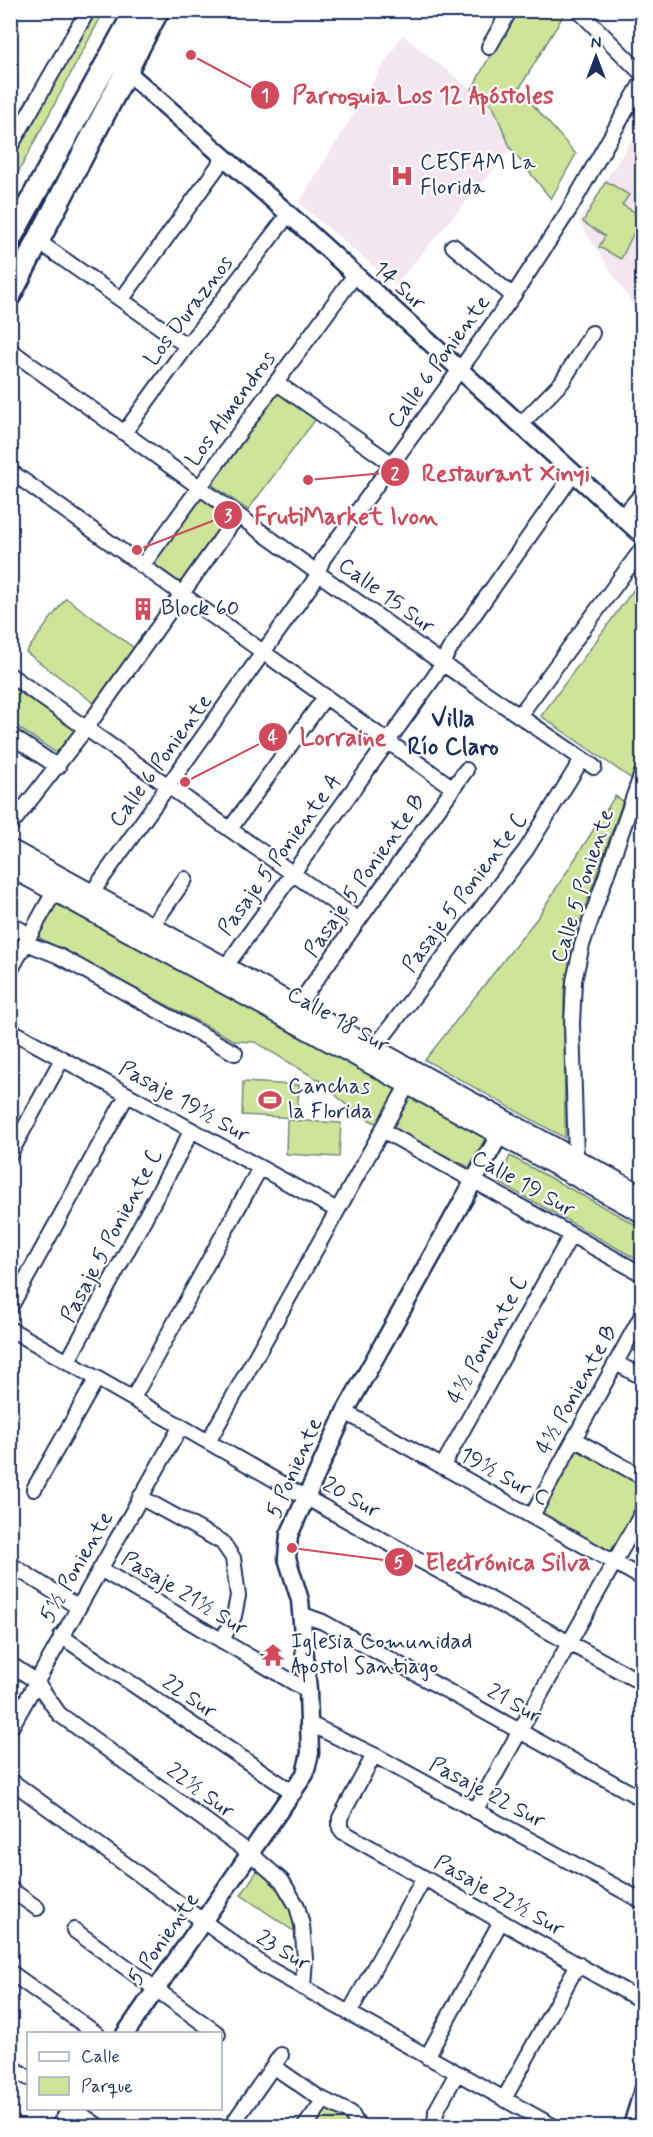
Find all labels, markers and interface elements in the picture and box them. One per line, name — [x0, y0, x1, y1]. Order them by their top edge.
north arrow — [566, 27, 626, 87]
text: N — [591, 33, 601, 54]
callout: Parroquia Los 12 Apóstoles — [250, 74, 565, 116]
text: Parroquia Los 12 Apóstoles — [292, 81, 554, 115]
text: 1 — [261, 84, 269, 108]
place label: CESFAM La Florida — [420, 149, 536, 202]
hospital icon: CESFAM La Florida — [389, 163, 415, 189]
street label: Los Duraznos — [138, 250, 240, 372]
street label: 14 Sur — [367, 255, 432, 317]
street label: Calle 6 Poniente — [381, 290, 497, 434]
street label: Los Almendros — [180, 346, 282, 472]
callout: Restaurant Xinyi — [380, 451, 602, 493]
text: Restaurant Xinyi — [422, 459, 590, 490]
text: 2 — [391, 462, 400, 486]
callout: FrutiMarket Ivon — [213, 494, 449, 536]
text: FrutiMarket Ivon — [254, 502, 438, 533]
text: 3 — [224, 504, 233, 528]
street label: Calle 15 Sur — [332, 552, 441, 641]
place label: Block 60 — [161, 595, 239, 623]
building icon: Block 60 — [130, 596, 156, 622]
street label: Calle 6 Poniente — [103, 689, 219, 833]
district label: Villa Río Claro — [407, 704, 499, 763]
callout: Lorraine — [258, 716, 399, 758]
text: Lorraine — [300, 723, 386, 754]
text: 4 — [268, 726, 279, 750]
street label: Pasaje 5 Poniente A — [212, 769, 348, 941]
street label: Pasaje 5 Poniente B — [298, 788, 432, 963]
street label: Calle 5 Poniente — [545, 805, 621, 966]
street label: Pasaje 5 Poniente C — [396, 808, 534, 978]
street label: Calle 18 Sur — [282, 980, 395, 1060]
street label: Pasaje 19½ Sur — [114, 1055, 255, 1150]
place label: Canchas la Florida — [288, 1073, 373, 1126]
sports icon: Canchas la Florida — [257, 1087, 283, 1113]
street label: Pasaje 5 Poniente C — [54, 1144, 170, 1328]
street label: Calle 19 Sur — [466, 1144, 580, 1224]
street label: 4½ Poniente C — [441, 1271, 535, 1409]
street label: 4½ Poniente B — [530, 1320, 624, 1459]
street label: 5 Poniente — [260, 1413, 330, 1522]
street label: 19½ Sur C — [454, 1441, 554, 1513]
street label: 20 Sur — [317, 1471, 385, 1526]
street label: 5½ Poniente — [34, 1506, 120, 1628]
callout: Electrónica Silva — [384, 1541, 601, 1583]
street label: Pasaje 21½ Sur — [116, 1545, 253, 1643]
text: Electrónica Silva — [425, 1548, 591, 1579]
text: 5 — [394, 1551, 405, 1575]
place label: Iglesia Comunidad Apostol Santiago — [291, 1628, 472, 1683]
temple icon: Iglesia Comunidad Apostol Santiago — [260, 1642, 286, 1668]
street label: 22 Sur — [156, 1669, 223, 1726]
street label: 21 Sur — [482, 1678, 547, 1731]
street label: Pasaje 22 Sur — [424, 1751, 550, 1836]
street label: 22½ Sur — [160, 1757, 240, 1826]
street label: Pasaje 22½ Sur — [429, 1849, 570, 1944]
street label: 5 Poniente — [122, 1887, 206, 1991]
street label: 23 Sur — [251, 1924, 316, 1978]
legend — [27, 2032, 222, 2110]
text: Calle — [81, 2045, 120, 2069]
text: Parque — [81, 2075, 133, 2099]

